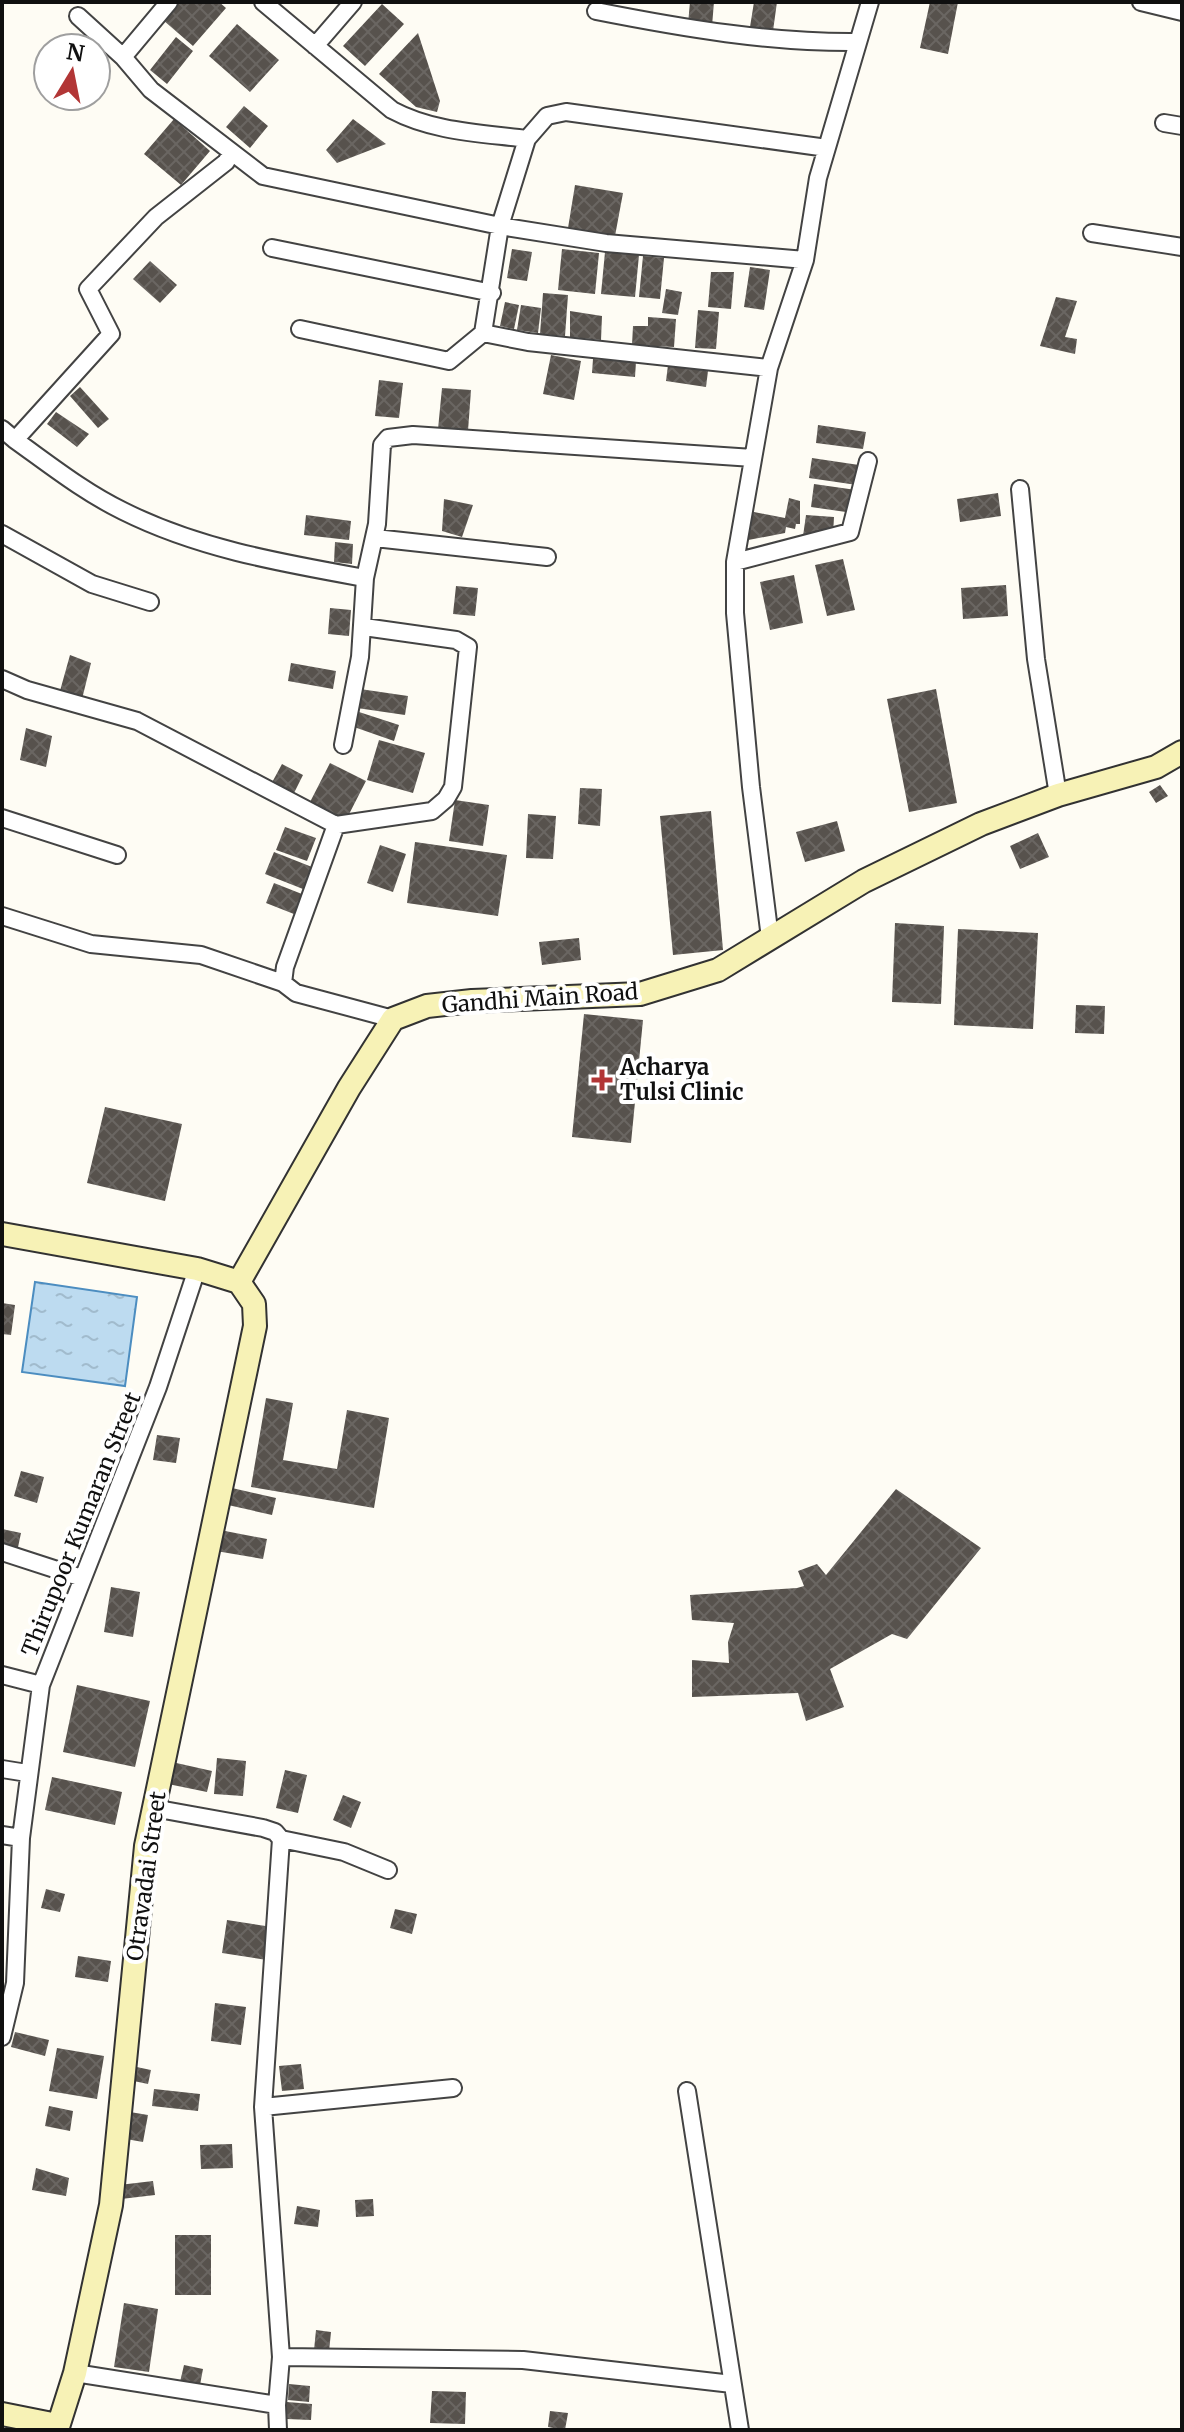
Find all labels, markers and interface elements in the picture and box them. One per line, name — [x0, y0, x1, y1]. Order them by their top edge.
north arrow — [32, 32, 112, 112]
text: N — [64, 37, 87, 68]
street label: Gandhi Main Road — [441, 977, 639, 1019]
place label: Acharya Tulsi Clinic — [619, 1053, 743, 1106]
marker: Acharya Tulsi Clinic — [591, 1069, 613, 1091]
street label: Thirupoor Kumaran Street — [15, 1387, 147, 1660]
street label: Otravadai Street — [120, 1789, 172, 1963]

